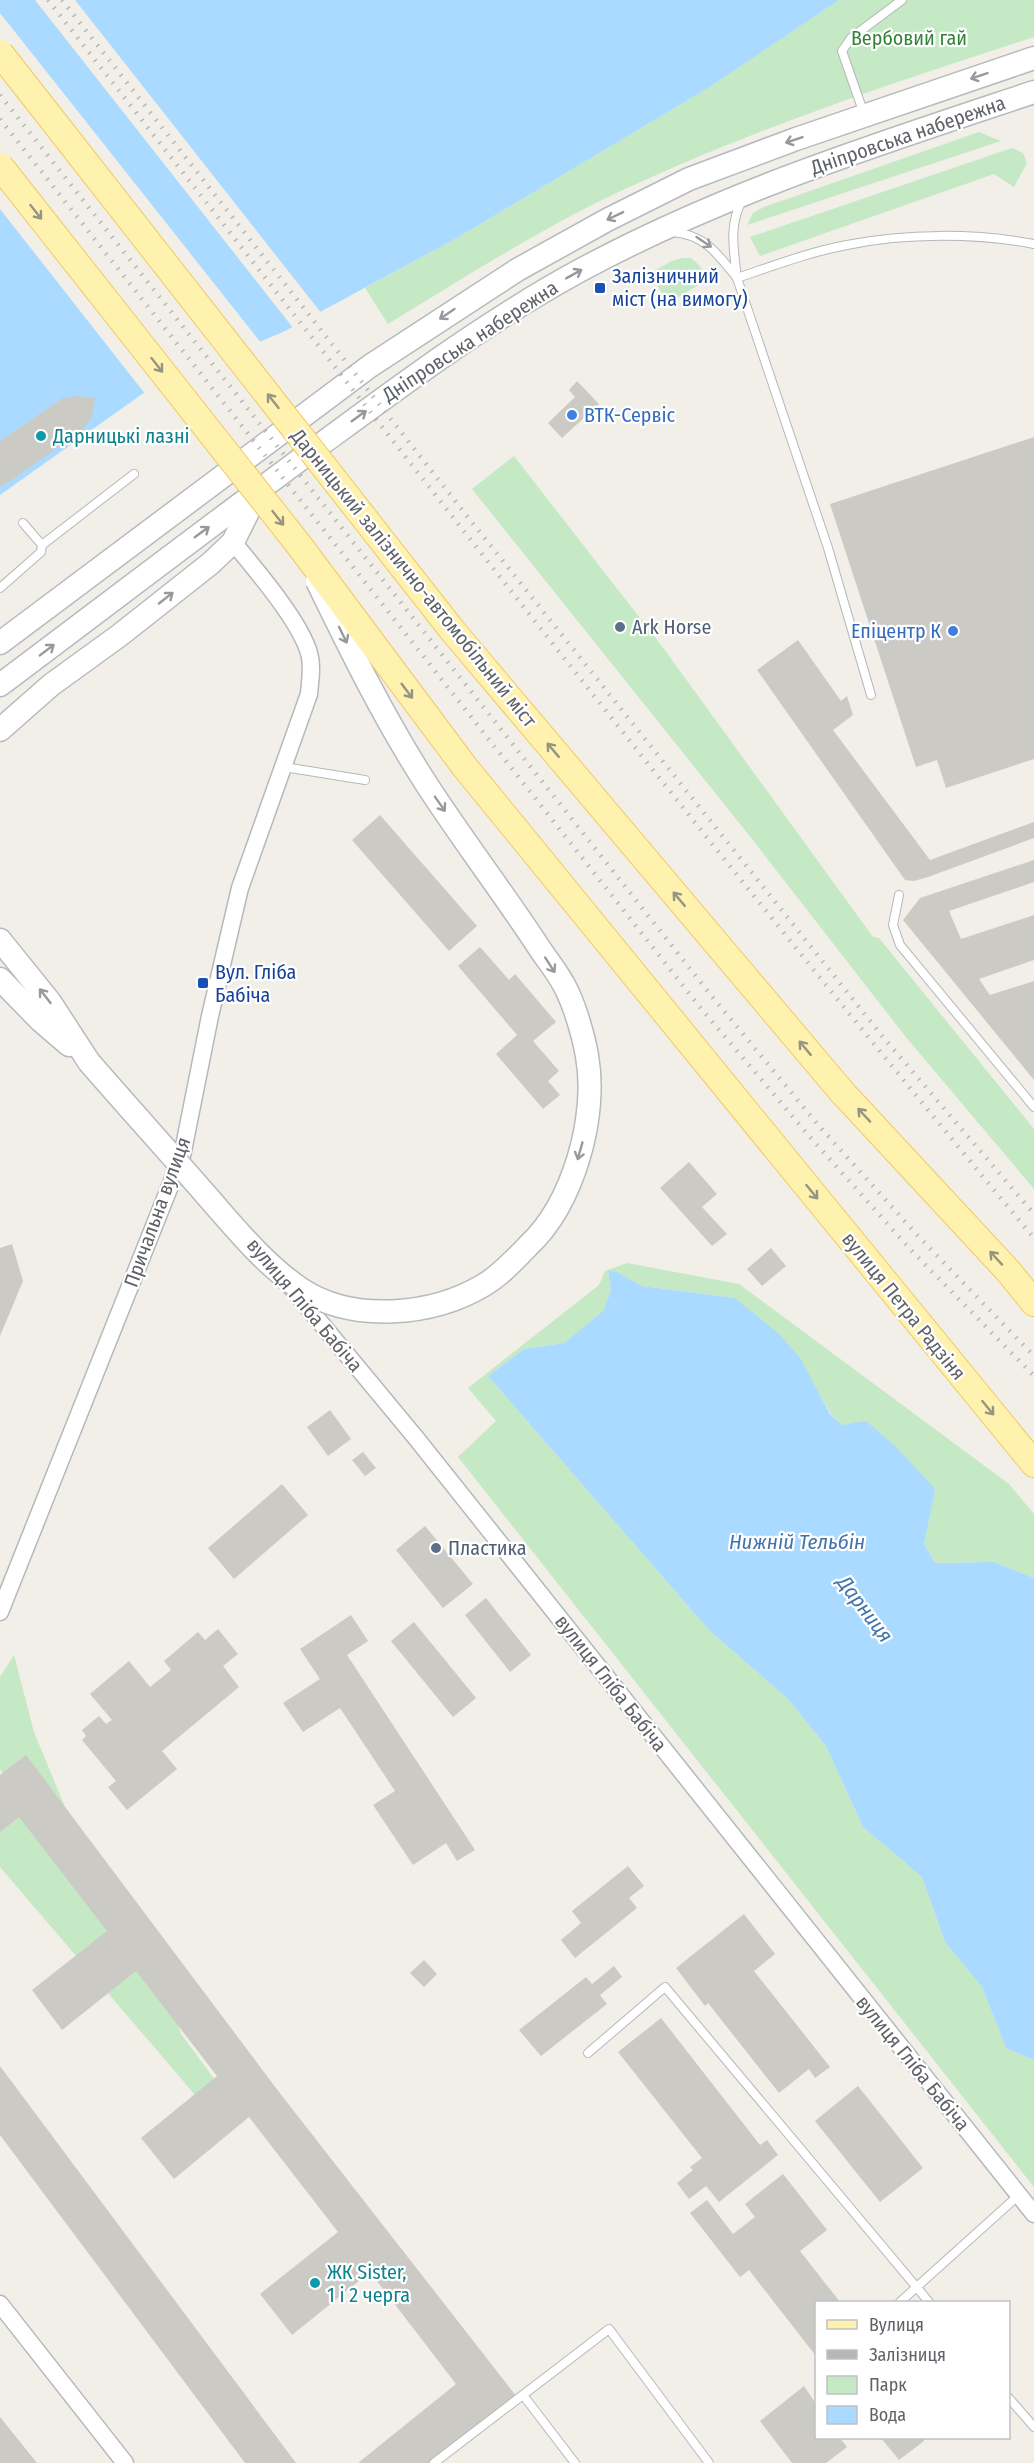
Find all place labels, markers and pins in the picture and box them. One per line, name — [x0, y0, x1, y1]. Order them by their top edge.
place label: Залізничний міст (на вимогу) — [612, 264, 748, 311]
marker: Залізничний міст (на вимогу) — [593, 281, 607, 295]
place label: ВТК-Сервіс — [584, 403, 676, 427]
marker: ВТК-Сервіс — [565, 408, 579, 422]
place label: Дарницькі лазні — [52, 424, 190, 448]
marker: Дарницькі лазні — [34, 429, 48, 443]
place label: Ark Horse — [632, 615, 711, 639]
place label: Епіцентр К — [851, 619, 941, 643]
marker: Ark Horse — [613, 620, 627, 634]
marker: Епіцентр К — [946, 624, 960, 638]
place label: Вул. Гліба Бабіча — [215, 960, 296, 1007]
marker: Вул. Гліба Бабіча — [196, 976, 210, 990]
place label: Пластика — [448, 1536, 526, 1560]
marker: Пластика — [429, 1541, 443, 1555]
place label: ЖК Sister, 1 і 2 черга — [327, 2260, 410, 2307]
marker: ЖК Sister, 1 і 2 черга — [308, 2276, 322, 2290]

